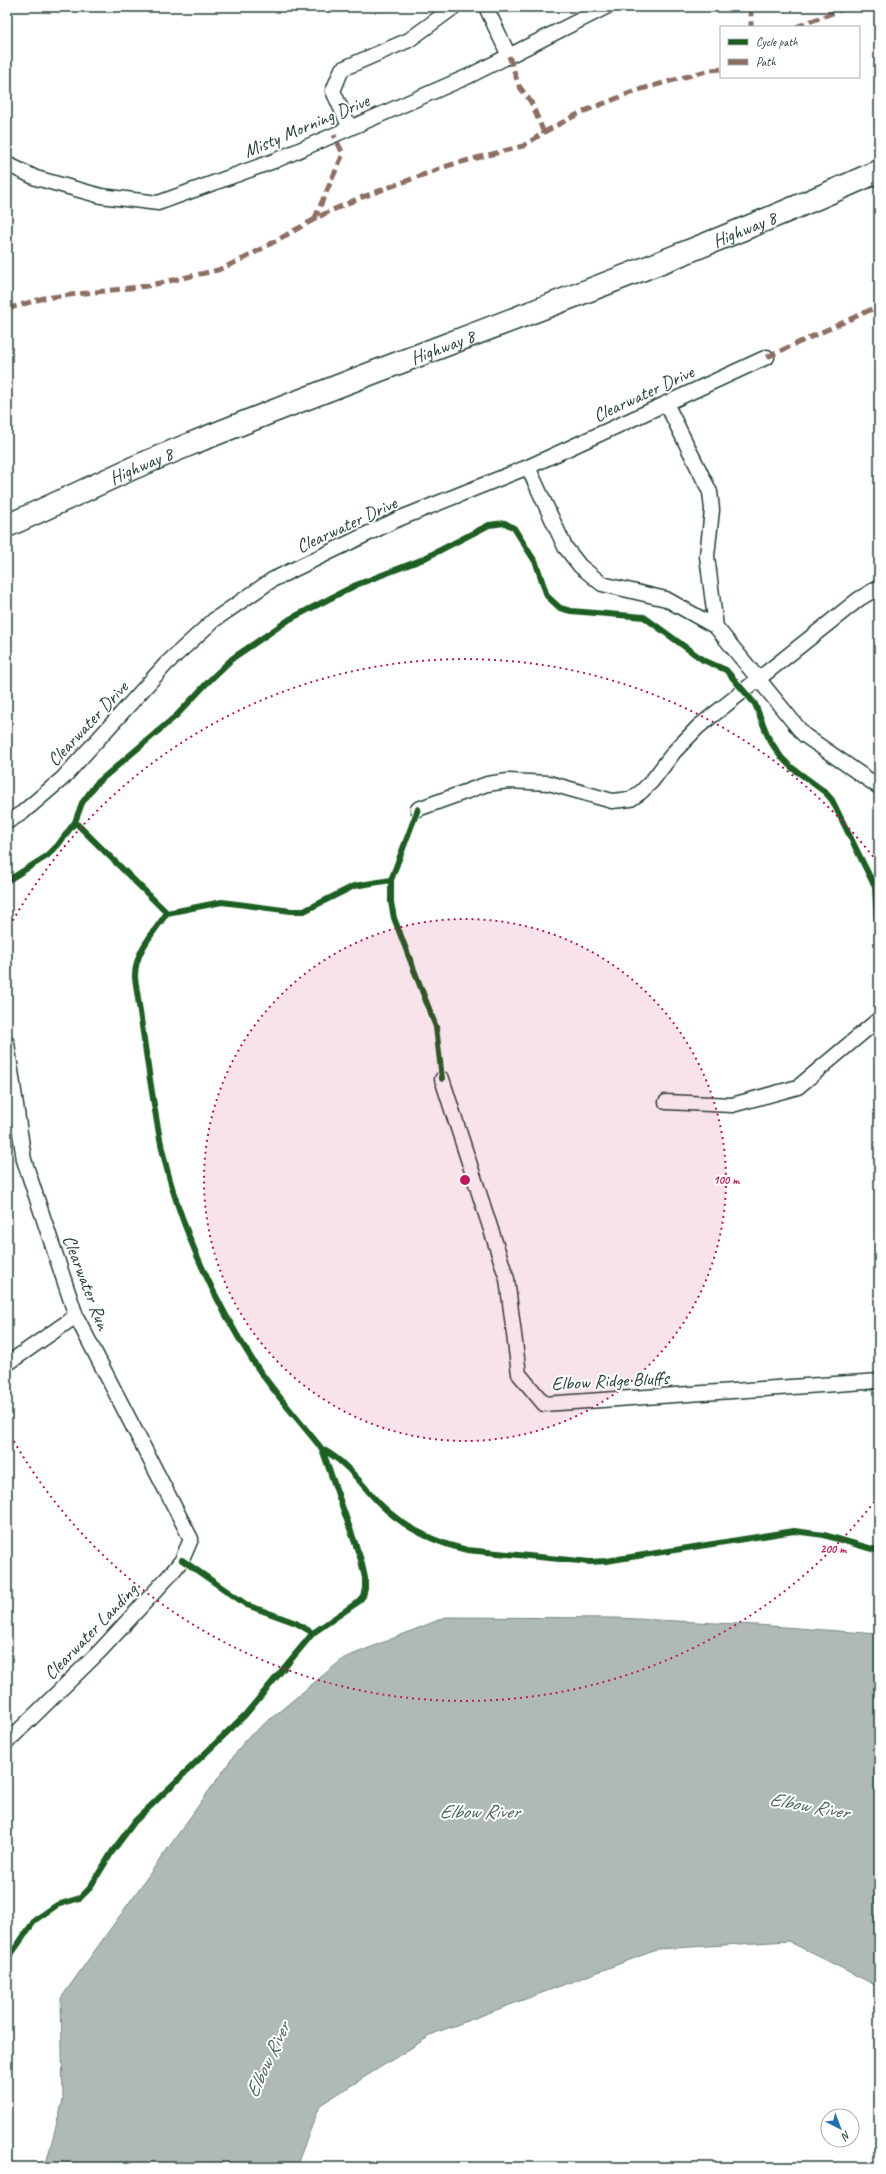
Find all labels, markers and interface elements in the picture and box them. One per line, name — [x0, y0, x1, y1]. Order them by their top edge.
legend — [720, 26, 860, 78]
text: Cycle path — [756, 34, 798, 50]
text: Path — [756, 54, 776, 70]
street label: Misty Morning Drive — [240, 88, 375, 163]
street label: Highway 8 — [709, 205, 782, 253]
street label: Highway 8 — [407, 323, 480, 370]
street label: Clearwater Drive — [589, 359, 699, 428]
street label: Highway 8 — [106, 441, 179, 490]
street label: Clearwater Drive — [292, 490, 402, 559]
street label: Clearwater Drive — [42, 675, 135, 771]
text: 100 m — [713, 1172, 740, 1188]
centre of rings — [458, 1173, 472, 1187]
street label: Clearwater Run — [57, 1231, 116, 1335]
street label: Elbow Ridge Bluffs — [551, 1366, 672, 1396]
text: 200 m — [820, 1541, 847, 1557]
street label: Clearwater Landing — [39, 1578, 144, 1685]
water label: Elbow River — [767, 1786, 853, 1825]
water label: Elbow River — [439, 1799, 522, 1824]
water label: Elbow River — [239, 2016, 297, 2102]
north arrow — [820, 2108, 860, 2148]
text: N — [838, 2128, 854, 2144]

